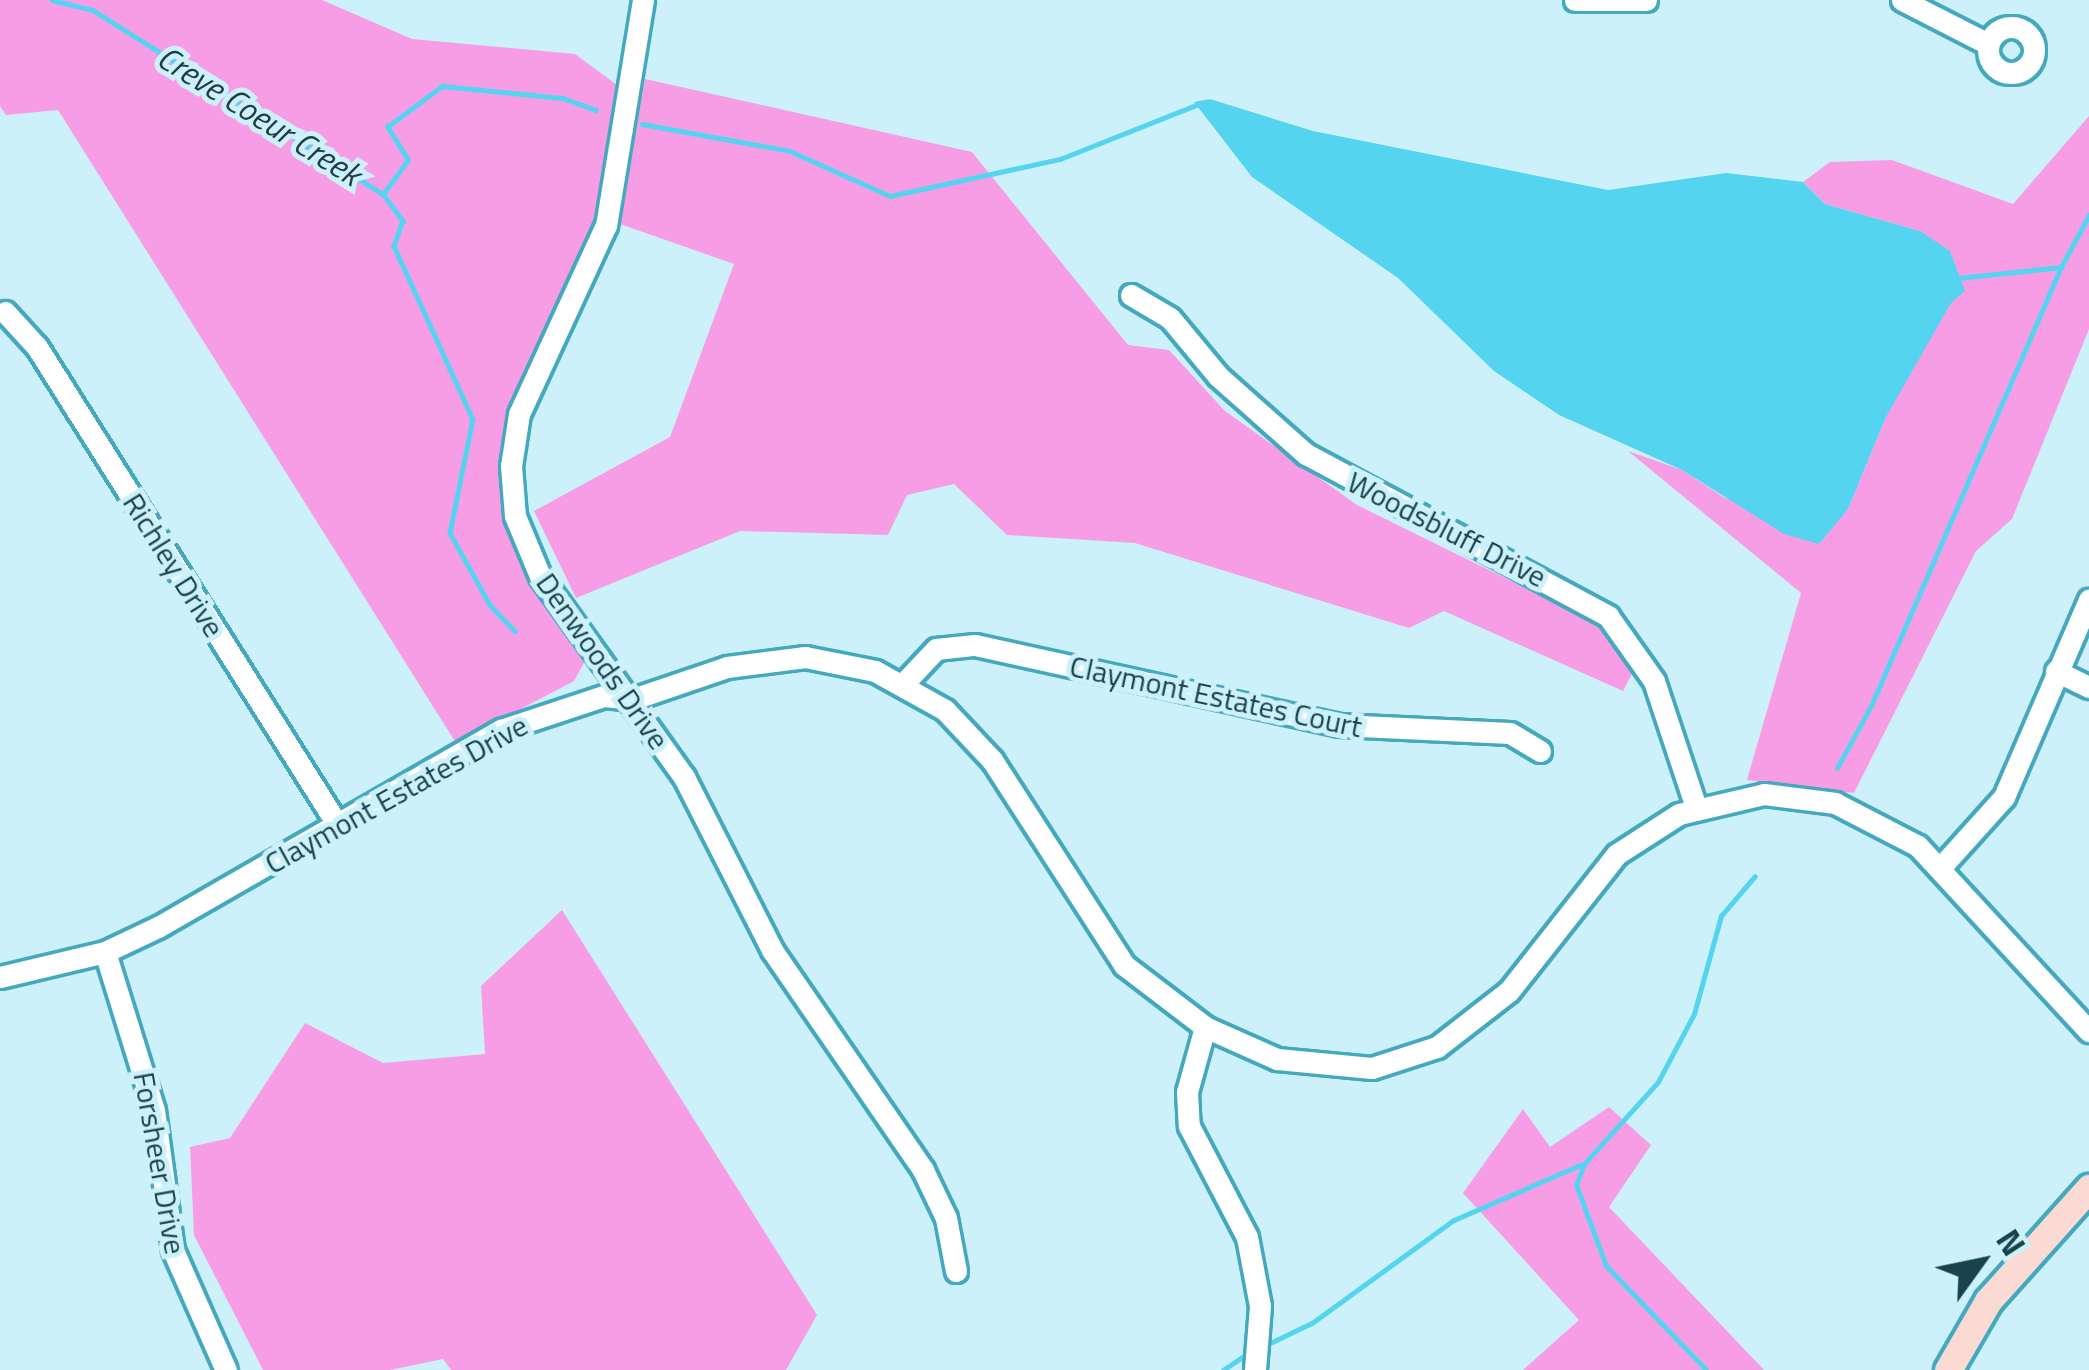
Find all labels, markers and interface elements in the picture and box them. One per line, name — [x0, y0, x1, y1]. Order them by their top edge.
water label: Creve Coeur Creek — [150, 38, 368, 194]
street label: Woodsbluff Drive — [1342, 463, 1552, 595]
street label: Richley Drive — [116, 486, 232, 644]
street label: Denwoods Drive — [529, 566, 677, 756]
street label: Claymont Estates Court — [1067, 647, 1365, 745]
street label: Claymont Estates Drive — [258, 707, 534, 881]
street label: Forsheer Drive — [126, 1069, 194, 1257]
north arrow — [1921, 1202, 2041, 1322]
text: N — [1984, 1219, 2038, 1266]

